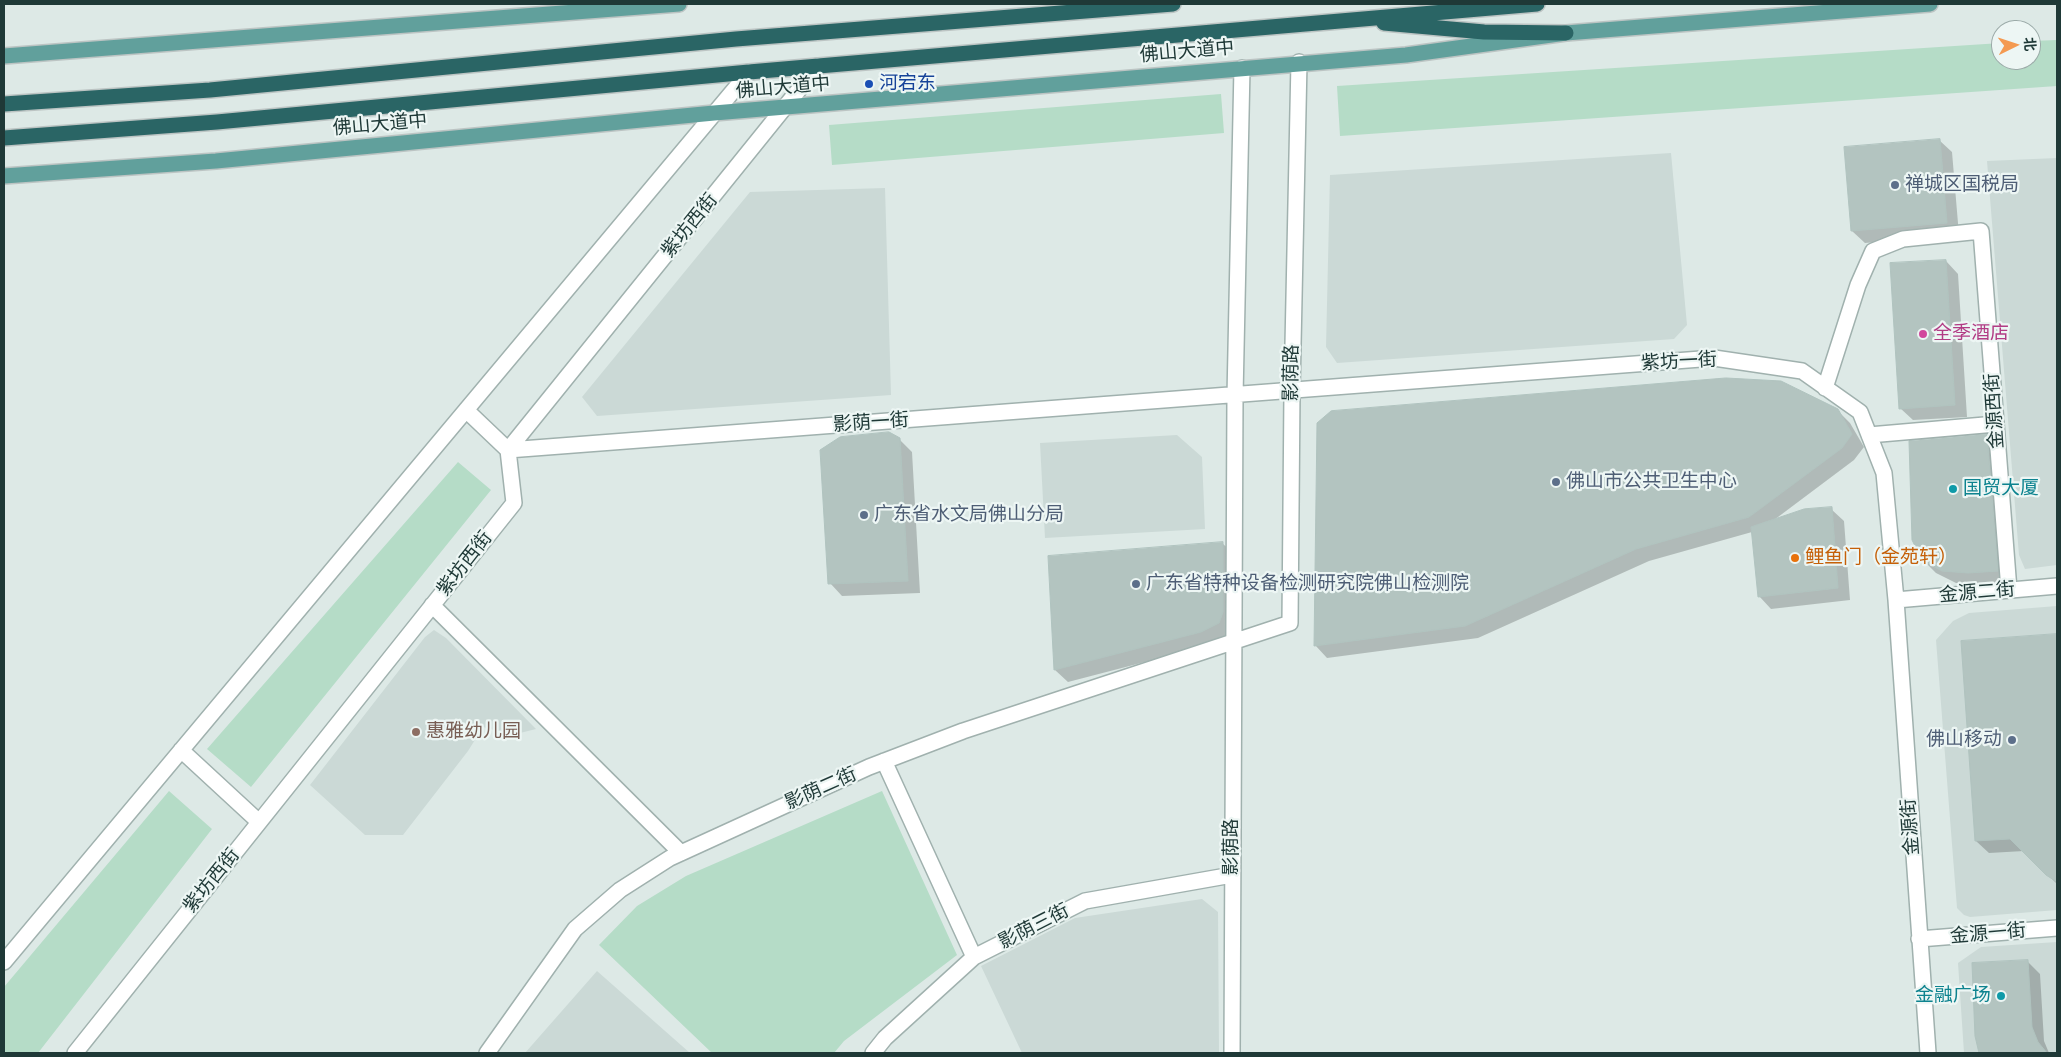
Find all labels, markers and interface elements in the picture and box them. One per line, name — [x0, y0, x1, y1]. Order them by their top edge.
north arrow — [1991, 20, 2041, 70]
text: 北 — [2020, 36, 2039, 52]
street label: 佛山大道中 — [1139, 37, 1235, 67]
street label: 佛山大道中 — [735, 73, 831, 103]
place label: 河宕东 — [879, 73, 936, 95]
marker: 河宕东 — [863, 78, 875, 90]
street label: 佛山大道中 — [332, 110, 428, 140]
place label: 禅城区国税局 — [1905, 174, 2019, 196]
marker: 禅城区国税局 — [1889, 179, 1901, 191]
street label: 紫坊西街 — [657, 189, 723, 263]
place label: 全季酒店 — [1933, 323, 2009, 345]
marker: 全季酒店 — [1917, 328, 1929, 340]
street label: 影荫路 — [1280, 344, 1304, 402]
street label: 紫坊一街 — [1640, 349, 1718, 375]
street label: 金源西街 — [1981, 372, 2009, 450]
street label: 影荫一街 — [832, 409, 910, 437]
place label: 佛山市公共卫生中心 — [1566, 471, 1737, 493]
marker: 佛山市公共卫生中心 — [1550, 476, 1562, 488]
place label: 国贸大厦 — [1963, 478, 2039, 500]
marker: 国贸大厦 — [1947, 483, 1959, 495]
place label: 广东省水文局佛山分局 — [874, 504, 1064, 526]
marker: 广东省水文局佛山分局 — [858, 509, 870, 521]
street label: 紫坊西街 — [433, 527, 497, 601]
place label: 鲤鱼门（金苑轩） — [1805, 547, 1957, 569]
marker: 鲤鱼门（金苑轩） — [1789, 552, 1801, 564]
place label: 广东省特种设备检测研究院佛山检测院 — [1146, 573, 1469, 595]
marker: 广东省特种设备检测研究院佛山检测院 — [1130, 578, 1142, 590]
street label: 金源二街 — [1938, 578, 2016, 608]
place label: 惠雅幼儿园 — [426, 721, 521, 743]
marker: 惠雅幼儿园 — [410, 726, 422, 738]
place label: 佛山移动 — [1926, 729, 2002, 751]
marker: 佛山移动 — [2006, 734, 2018, 746]
street label: 影荫二街 — [782, 763, 860, 815]
street label: 金源街 — [1898, 798, 1924, 856]
street label: 影荫路 — [1221, 819, 1243, 875]
street label: 紫坊西街 — [179, 844, 245, 918]
street label: 影荫三街 — [995, 900, 1073, 954]
street label: 金源一街 — [1949, 919, 2027, 949]
place label: 金融广场 — [1915, 985, 1991, 1007]
marker: 金融广场 — [1995, 990, 2007, 1002]

